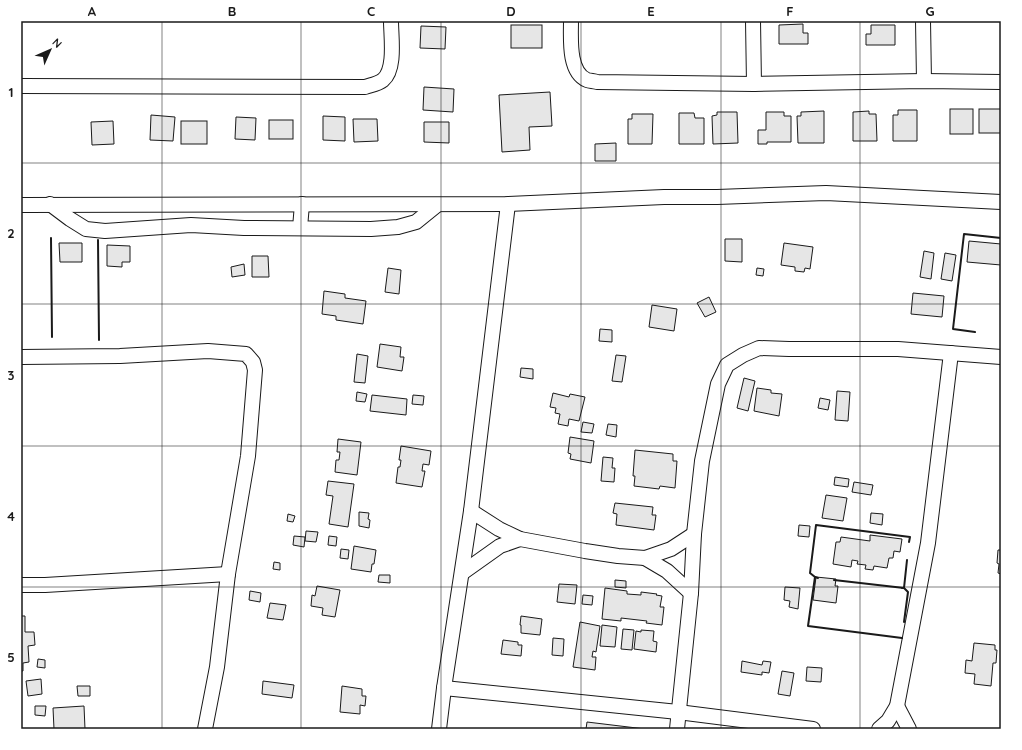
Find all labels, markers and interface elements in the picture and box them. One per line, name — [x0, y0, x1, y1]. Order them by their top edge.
text: A — [88, 3, 97, 19]
text: B — [228, 3, 236, 19]
text: C — [367, 3, 375, 19]
text: D — [506, 3, 516, 19]
text: E — [647, 3, 655, 19]
text: F — [786, 3, 794, 19]
text: G — [925, 3, 935, 19]
north arrow — [30, 30, 70, 70]
text: N — [49, 35, 65, 51]
text: 1 — [8, 84, 14, 100]
text: 2 — [7, 225, 15, 241]
text: 3 — [8, 367, 15, 383]
text: 4 — [7, 508, 15, 524]
text: 5 — [7, 649, 15, 665]

